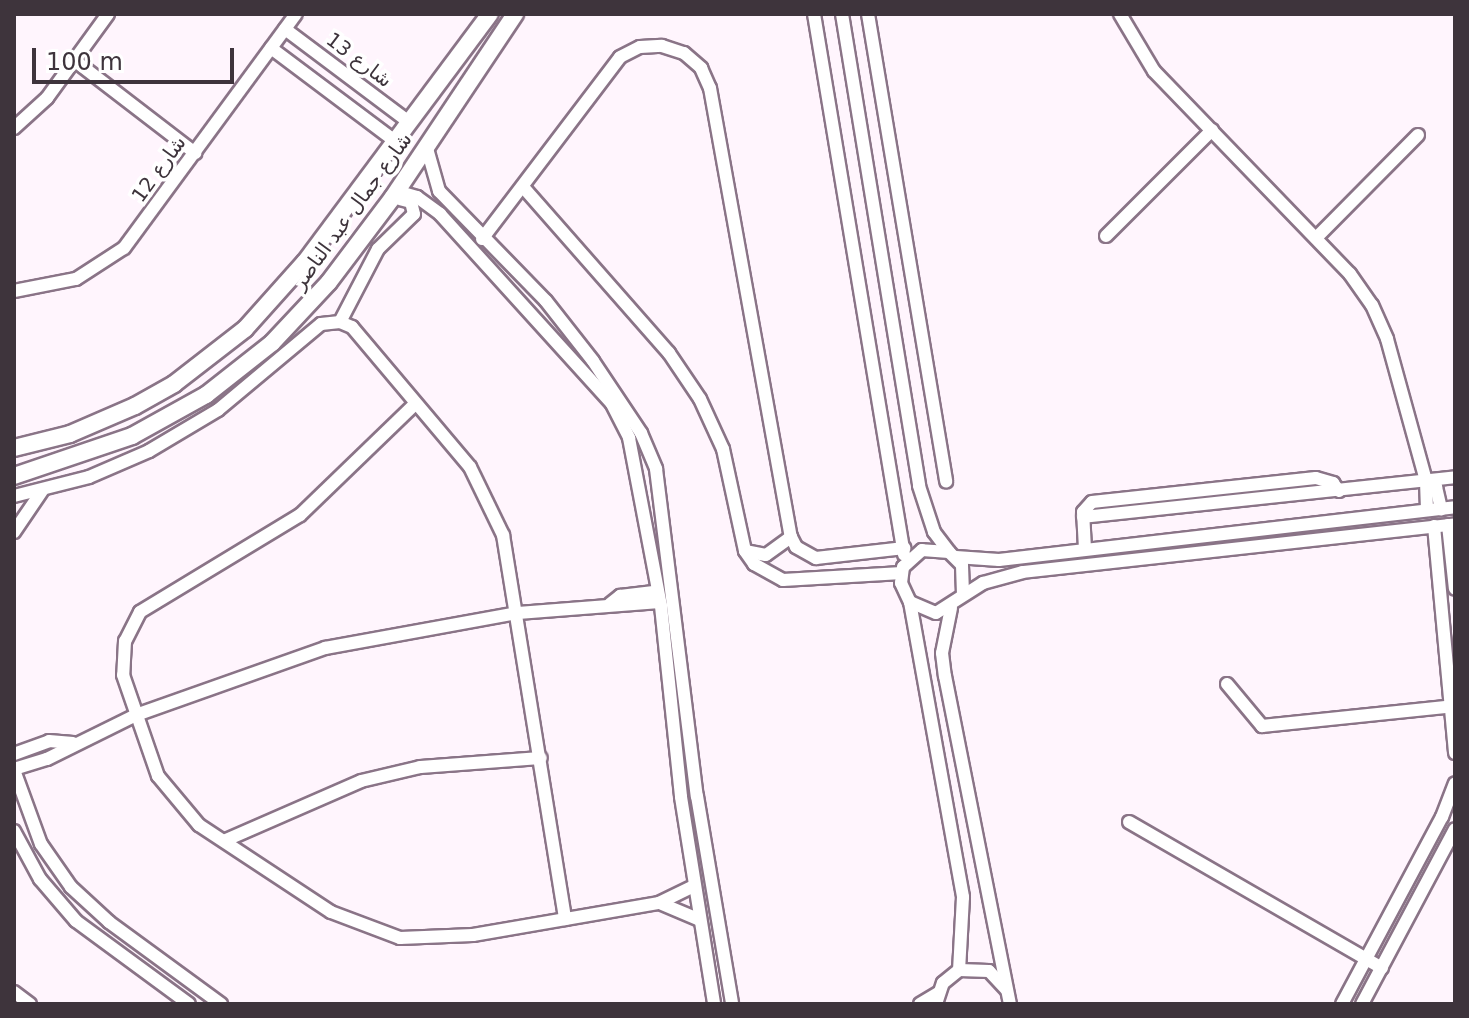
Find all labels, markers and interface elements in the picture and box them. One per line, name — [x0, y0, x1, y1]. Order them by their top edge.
street label: شارع 13 — [321, 27, 397, 93]
scale bar — [36, 32, 238, 82]
text: 100 m — [46, 48, 123, 76]
street label: شارع جمال عبد الناصر — [287, 128, 417, 294]
street label: شارع 12 — [127, 131, 191, 207]

